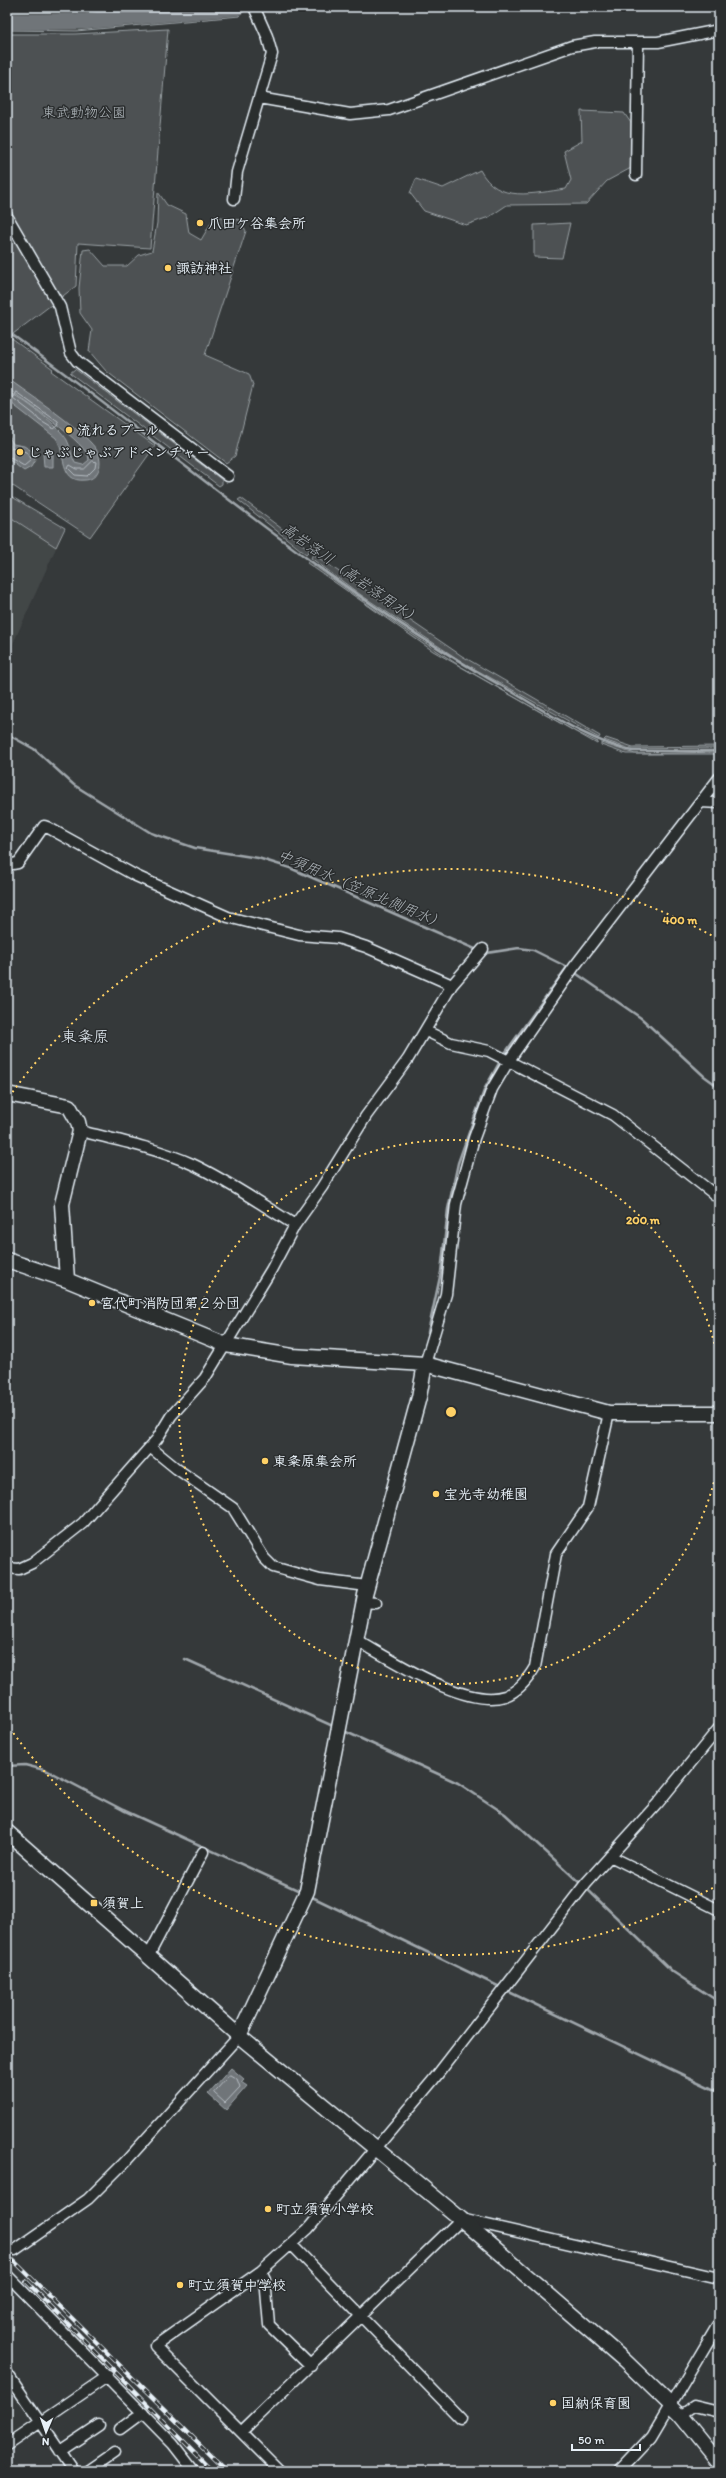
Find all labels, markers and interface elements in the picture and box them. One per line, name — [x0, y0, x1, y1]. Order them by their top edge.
park label: 東武動物公園 — [42, 104, 126, 121]
place label: 爪田ケ谷集会所 — [208, 215, 306, 232]
marker: 爪田ケ谷集会所 — [195, 218, 205, 228]
place label: 諏訪神社 — [176, 260, 232, 277]
marker: 諏訪神社 — [163, 263, 173, 273]
place label: 流れるプール — [77, 422, 160, 439]
marker: 流れるプール — [64, 425, 74, 435]
place label: じゃぶじゃぶアドベンチャー — [28, 444, 210, 461]
marker: じゃぶじゃぶアドベンチャー — [15, 447, 25, 457]
water label: 高岩落川（高岩落用水） — [278, 519, 424, 629]
water label: 中須用水（笠原北側用水） — [275, 846, 447, 932]
text: 400 m — [663, 913, 698, 927]
district label: 東粂原 — [61, 1027, 109, 1046]
text: 200 m — [626, 1213, 661, 1227]
place label: 宮代町消防団第２分団 — [100, 1295, 240, 1312]
marker: 宮代町消防団第２分団 — [87, 1298, 97, 1308]
centre of rings — [444, 1405, 458, 1419]
place label: 東粂原集会所 — [273, 1453, 357, 1470]
marker: 東粂原集会所 — [260, 1456, 270, 1466]
place label: 宝光寺幼稚園 — [444, 1486, 528, 1503]
marker: 宝光寺幼稚園 — [431, 1489, 441, 1499]
place label: 須賀上 — [102, 1895, 144, 1912]
marker: 須賀上 — [89, 1898, 99, 1908]
place label: 町立須賀小学校 — [276, 2201, 374, 2218]
marker: 町立須賀小学校 — [263, 2204, 273, 2214]
place label: 町立須賀中学校 — [188, 2277, 286, 2294]
marker: 町立須賀中学校 — [175, 2280, 185, 2290]
place label: 国納保育園 — [561, 2395, 631, 2412]
marker: 国納保育園 — [548, 2398, 558, 2408]
north arrow — [26, 2412, 66, 2452]
scale bar — [572, 2426, 640, 2452]
text: 50 m — [578, 2433, 604, 2447]
text: N — [42, 2435, 50, 2448]

